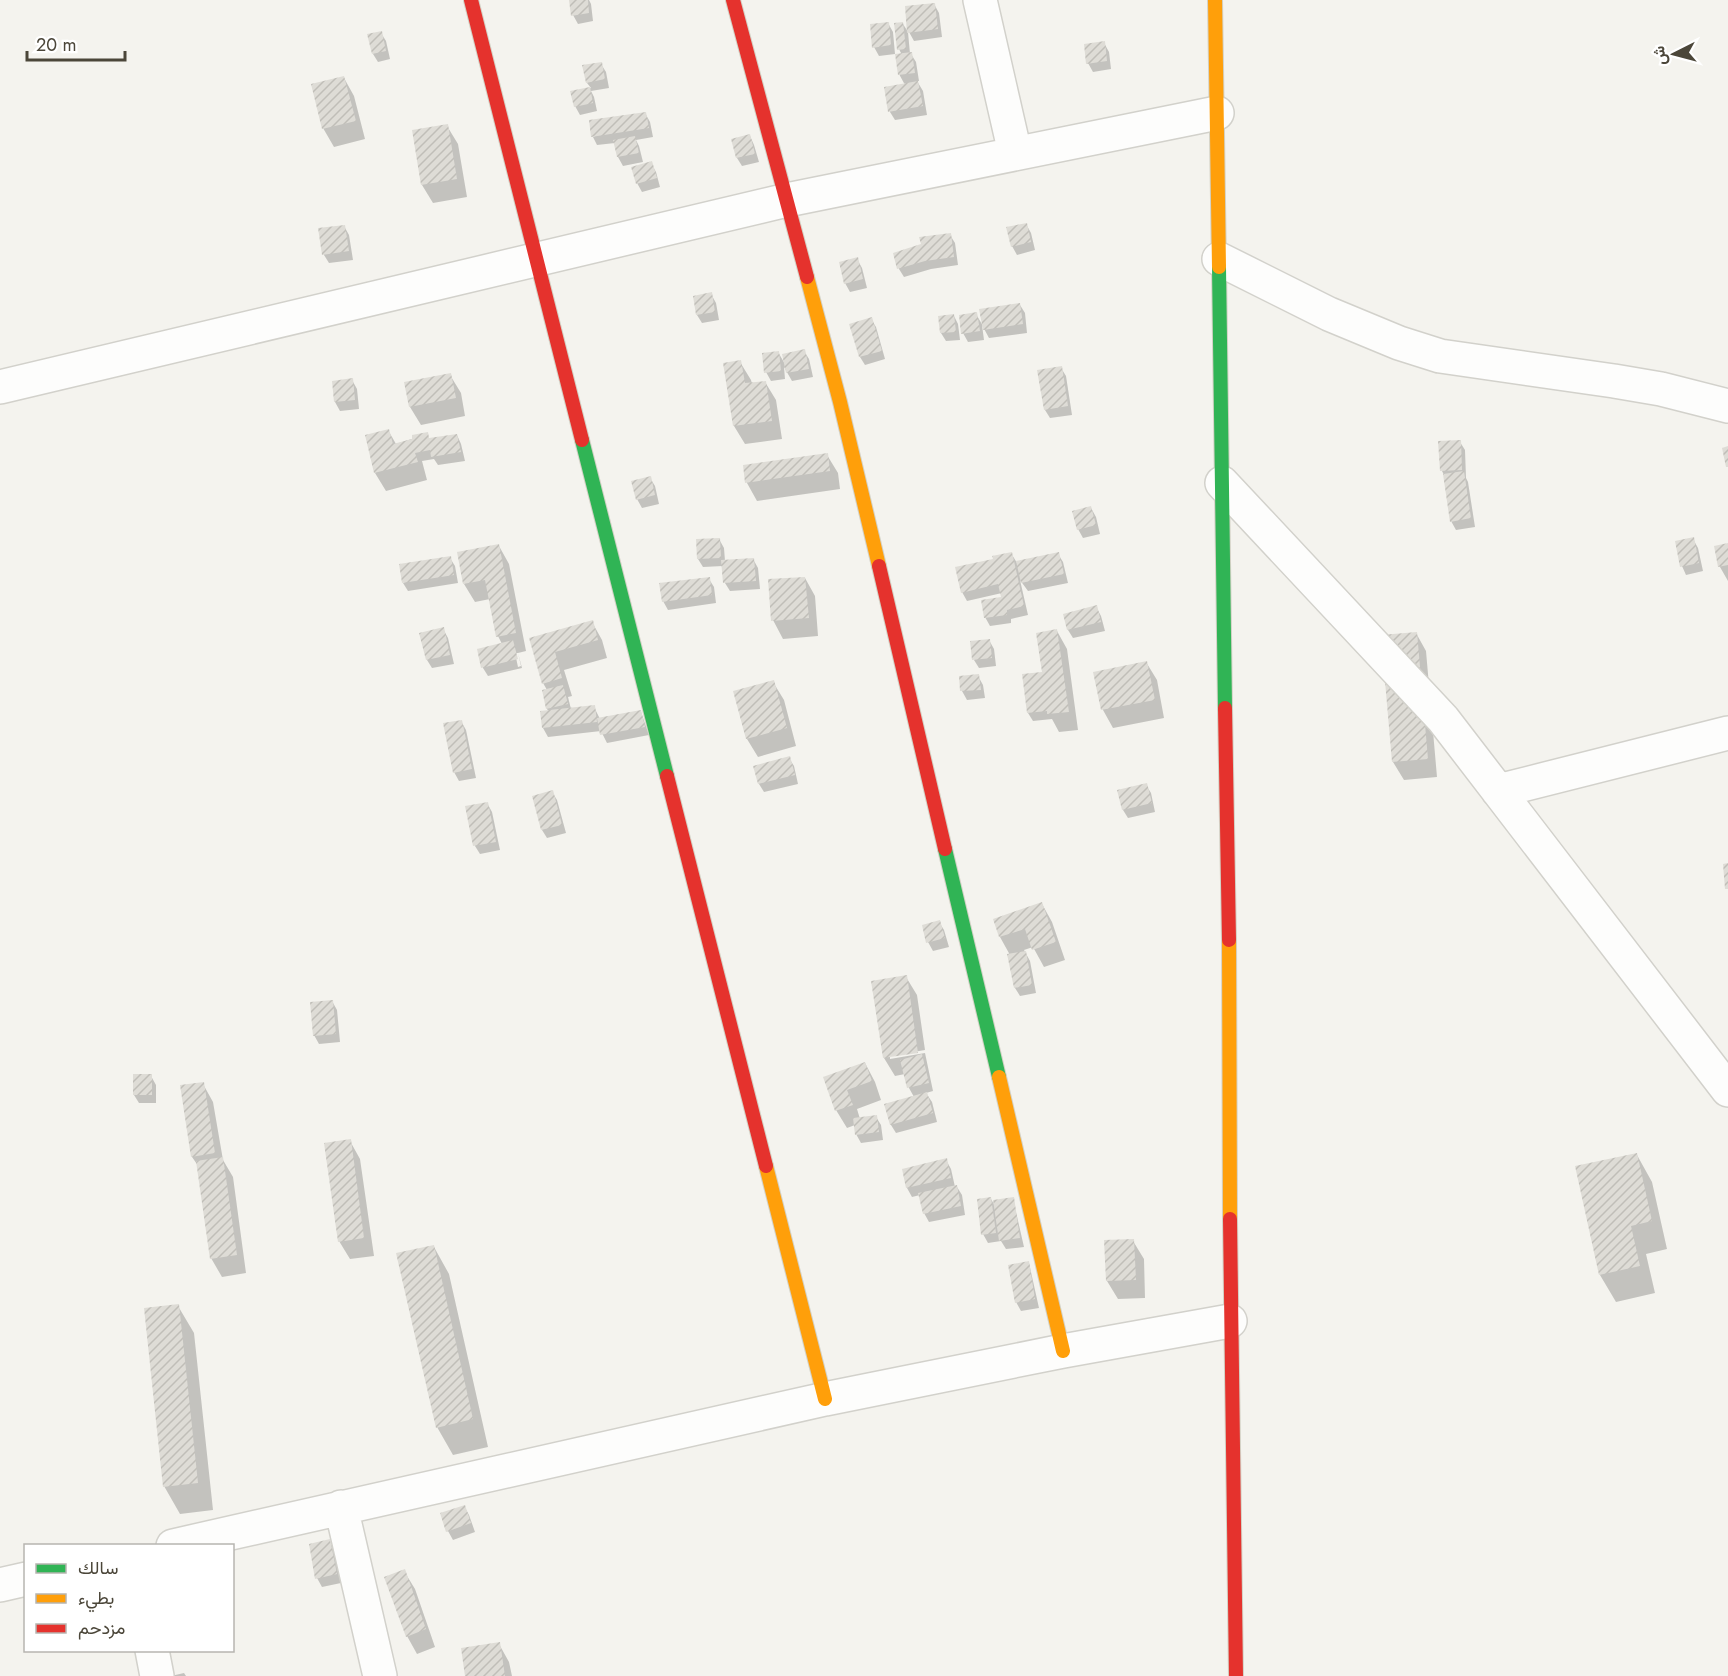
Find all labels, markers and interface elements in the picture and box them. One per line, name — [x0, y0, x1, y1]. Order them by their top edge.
scale bar — [27, 24, 124, 62]
north arrow — [1644, 24, 1704, 84]
text: 20 m — [36, 32, 76, 58]
text: ش — [1647, 45, 1672, 66]
legend — [24, 1544, 234, 1652]
text: سالك — [78, 1555, 118, 1581]
text: بطيء — [78, 1585, 114, 1613]
text: مزدحم — [78, 1615, 125, 1641]

